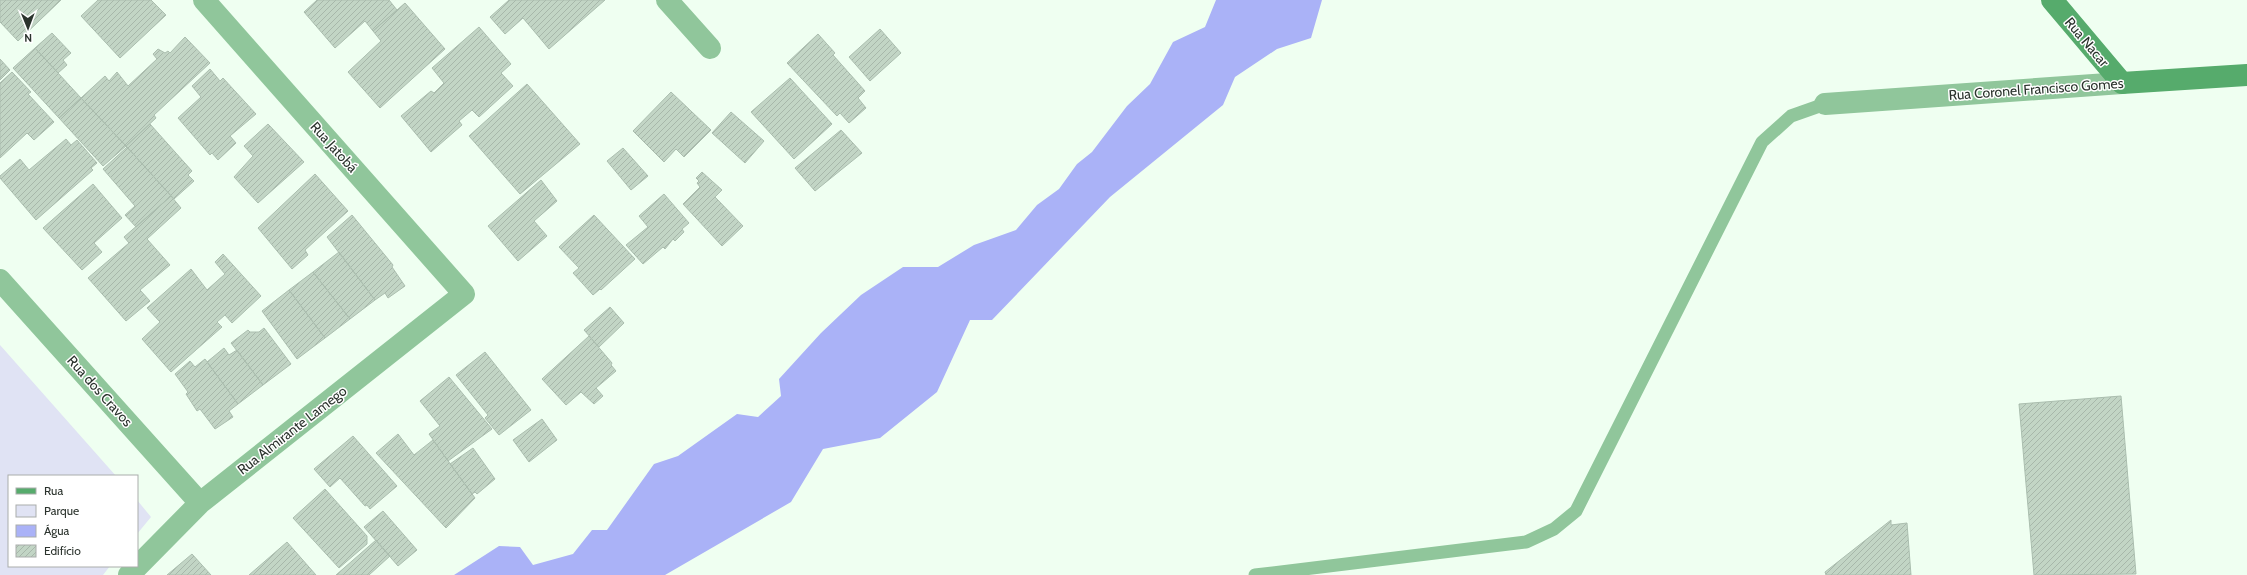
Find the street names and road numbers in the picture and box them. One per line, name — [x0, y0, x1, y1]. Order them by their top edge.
street label: Rua Nacar — [2061, 13, 2113, 71]
street label: Rua Coronel Francisco Gomes — [1948, 74, 2124, 104]
street label: Rua Jatobá — [306, 118, 362, 176]
street label: Rua dos Cravos — [63, 352, 137, 430]
street label: Rua Almirante Lamego — [234, 381, 351, 478]

